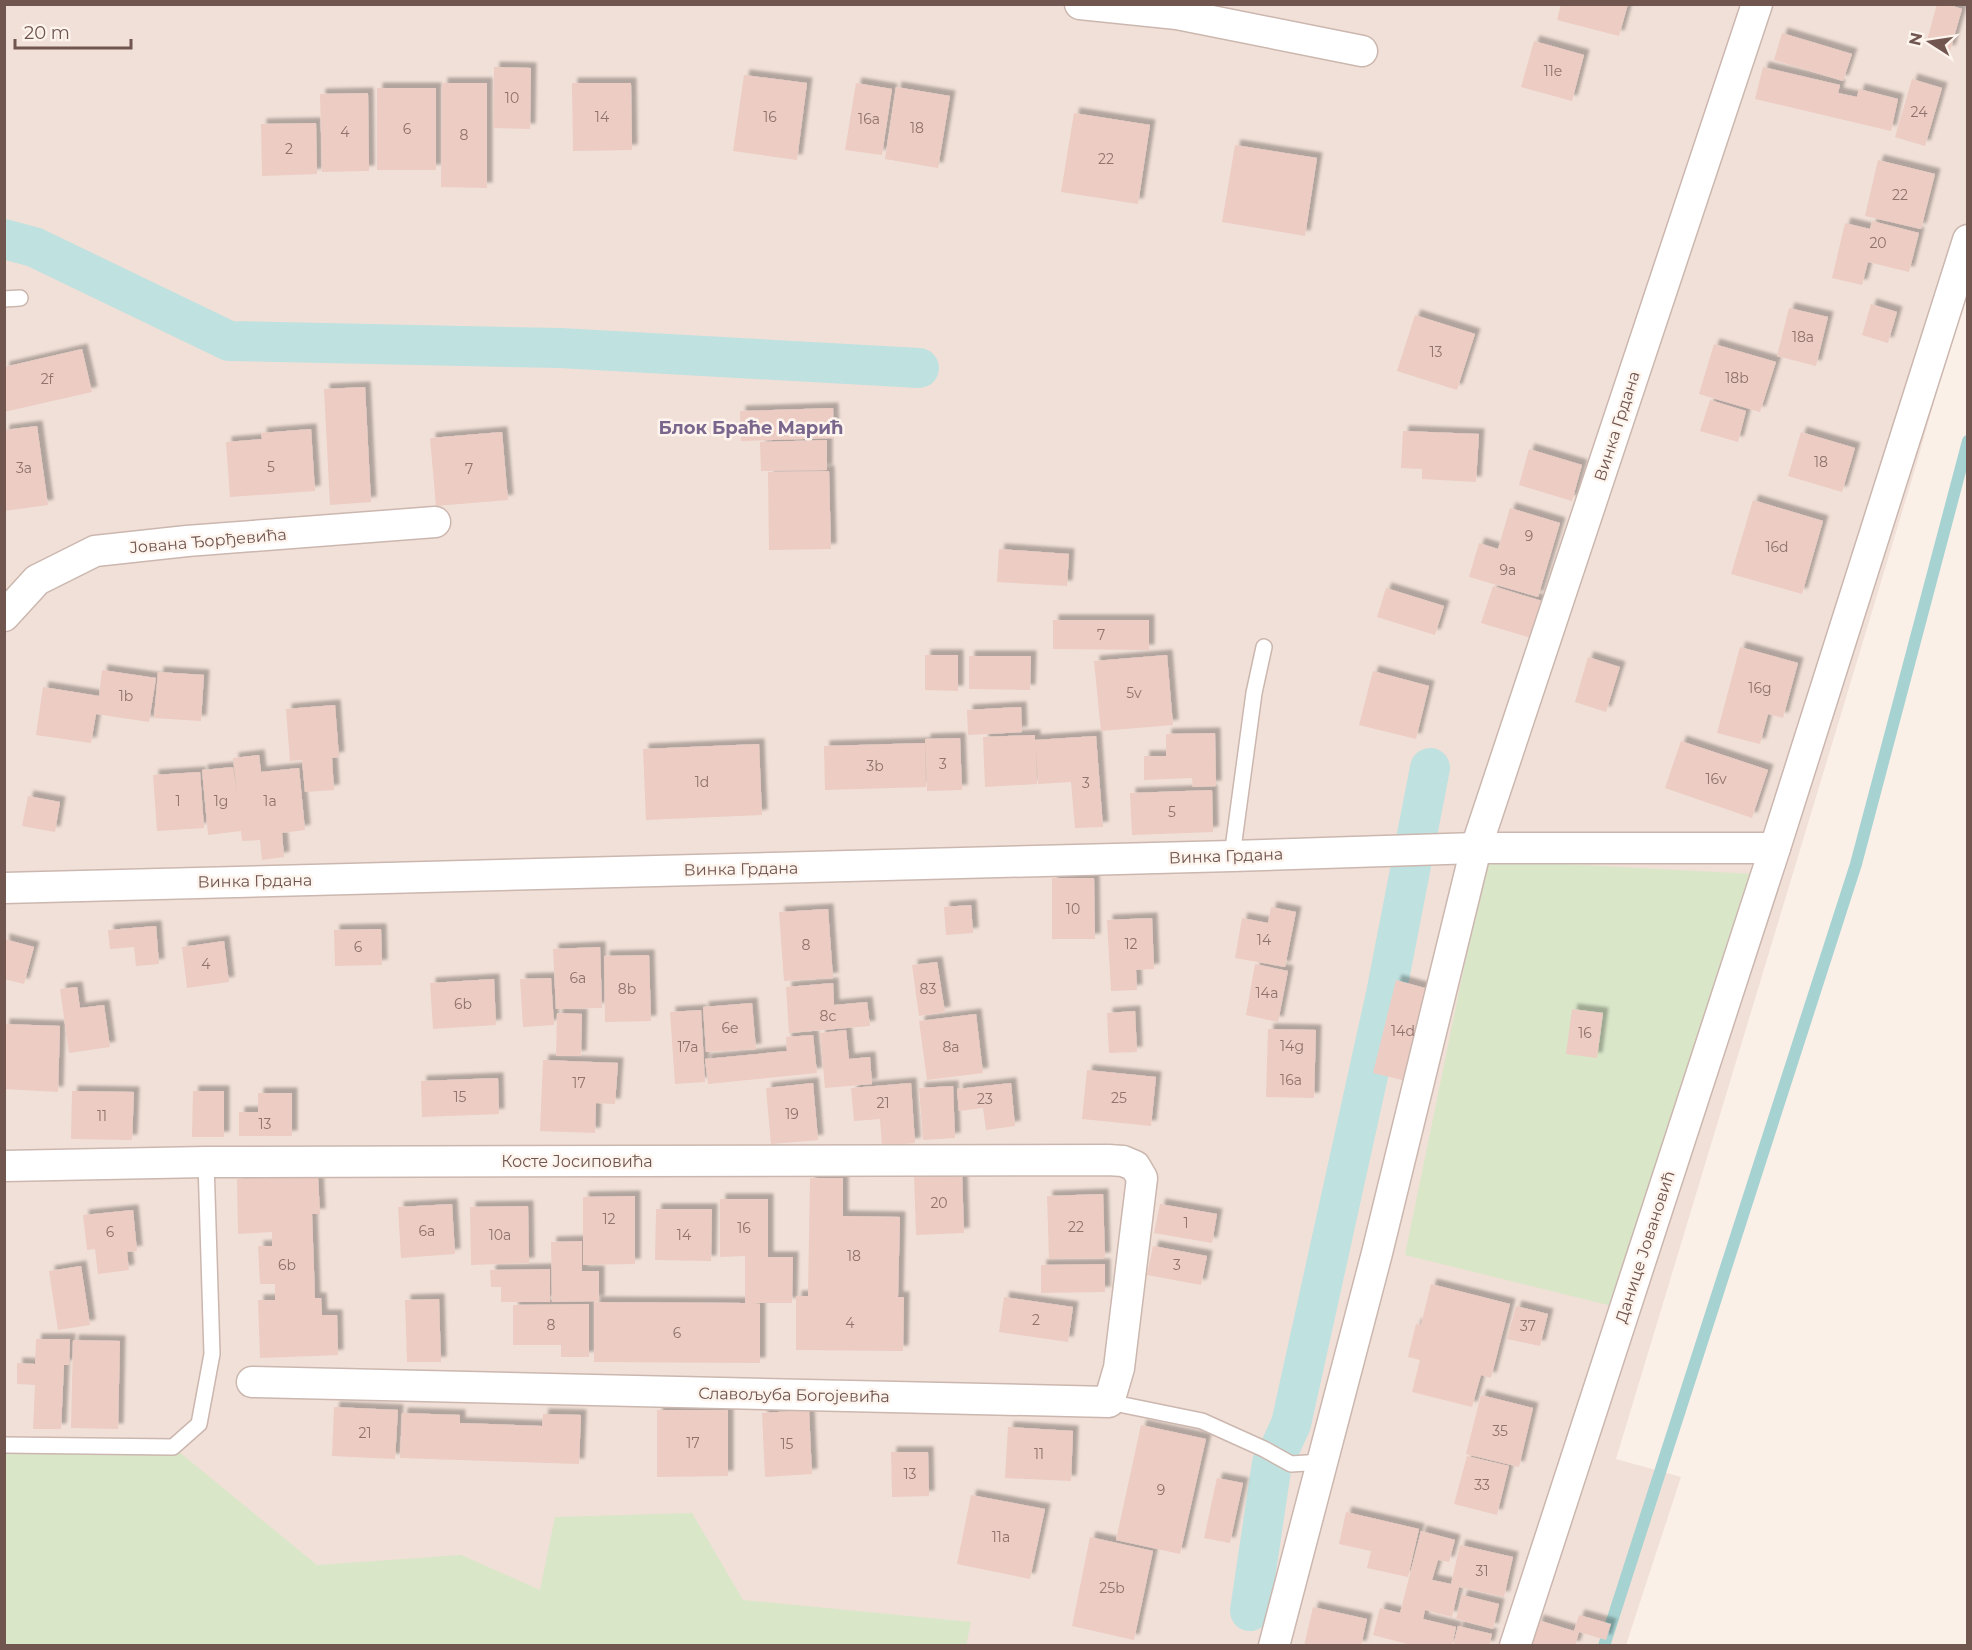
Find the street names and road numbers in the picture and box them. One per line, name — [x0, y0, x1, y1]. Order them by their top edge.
street label: Винка Грдана — [1590, 369, 1644, 483]
street label: Јована Ђорђевића — [129, 525, 287, 557]
street label: Винка Грдана — [1168, 845, 1284, 867]
street label: Винка Грдана — [684, 859, 798, 879]
street label: Винка Грдана — [198, 871, 312, 891]
street label: Косте Јосиповића — [501, 1152, 653, 1171]
street label: Данице Јовановић — [1611, 1168, 1679, 1326]
street label: Славољуба Богојевића — [698, 1384, 890, 1406]

